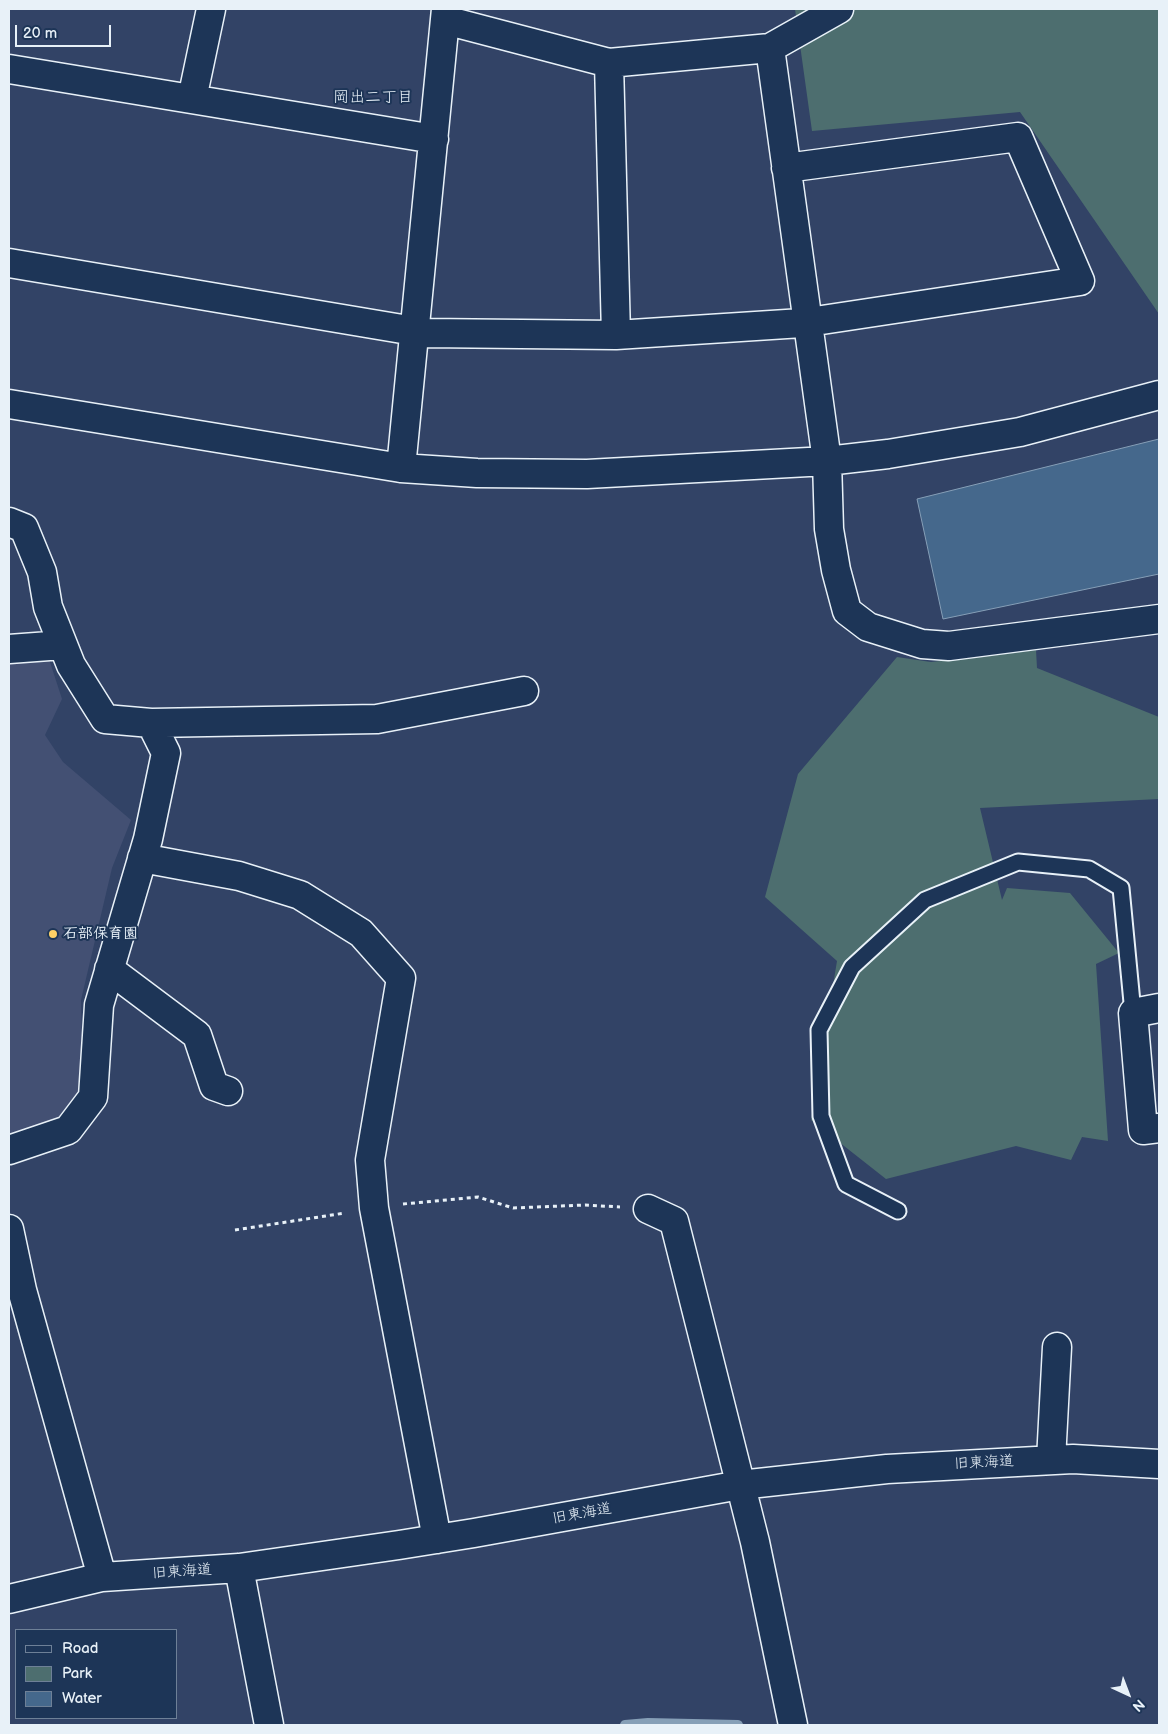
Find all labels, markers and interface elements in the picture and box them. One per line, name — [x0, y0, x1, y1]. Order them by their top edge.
scale bar — [18, 15, 114, 47]
text: 20 m — [23, 24, 57, 43]
district label: 岡出二丁目 — [333, 88, 413, 108]
place label: 石部保育園 — [63, 925, 138, 943]
marker: 石部保育園 — [47, 928, 59, 940]
street label: 旧東海道 — [954, 1452, 1014, 1474]
street label: 旧東海道 — [551, 1500, 613, 1528]
street label: 旧東海道 — [151, 1561, 213, 1583]
legend — [15, 1629, 178, 1719]
text: Road — [62, 1639, 98, 1658]
text: Park — [62, 1664, 92, 1683]
north arrow — [1103, 1669, 1153, 1719]
text: Water — [62, 1689, 102, 1708]
text: N — [1129, 1696, 1148, 1715]

